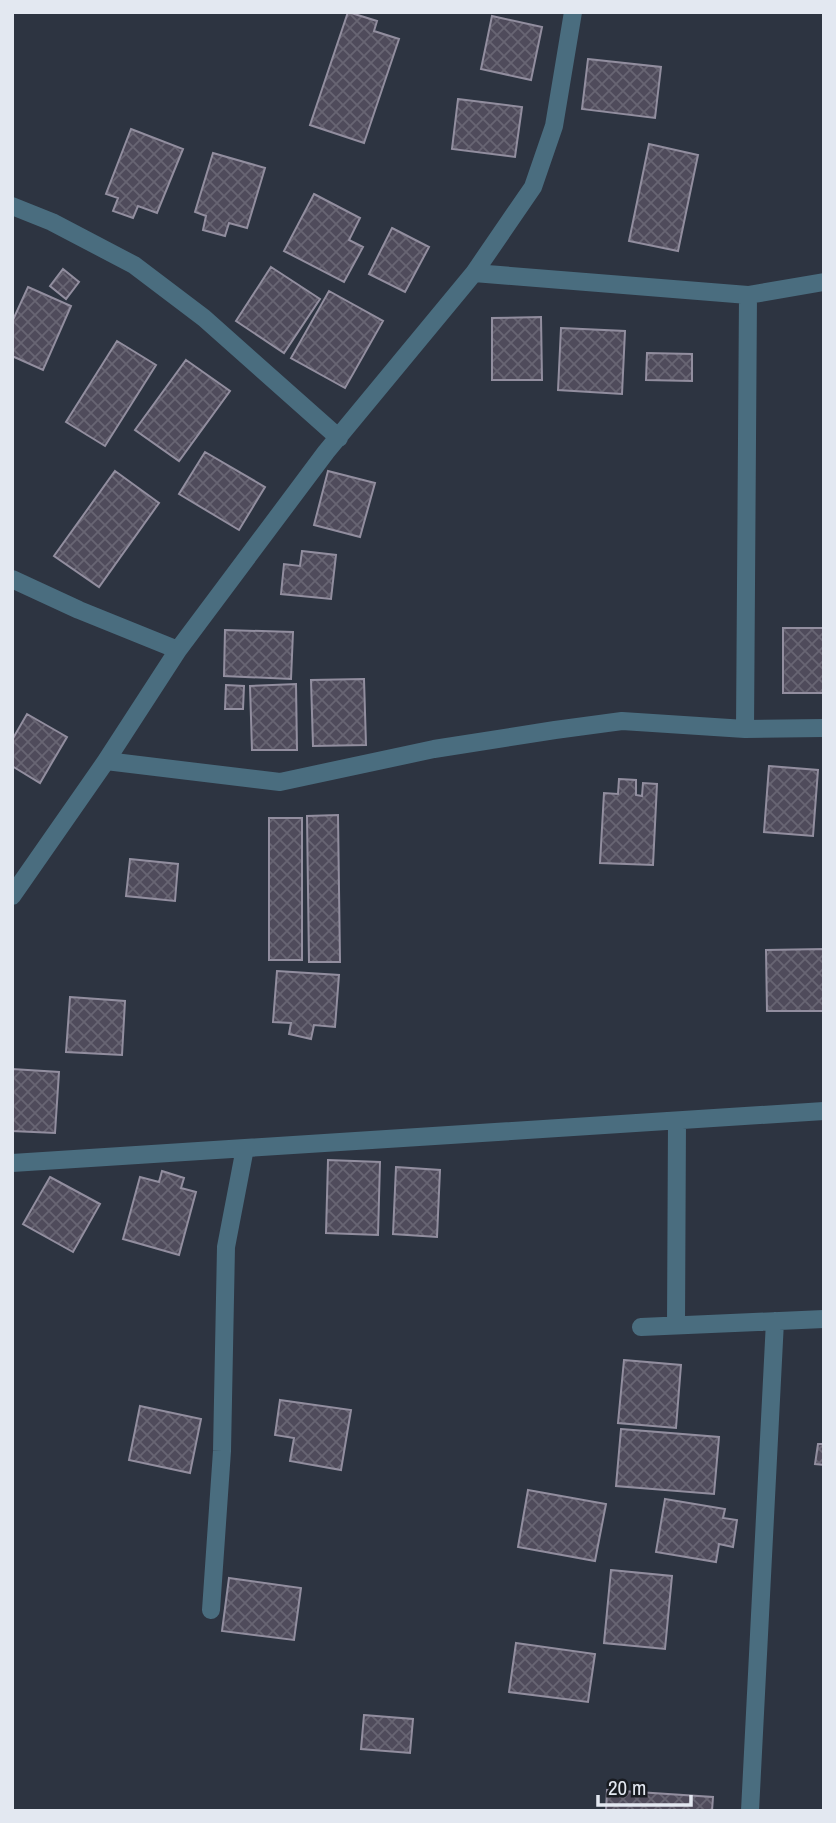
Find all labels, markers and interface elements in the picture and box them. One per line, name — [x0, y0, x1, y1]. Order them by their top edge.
scale bar — [598, 1764, 691, 1808]
text: 20 m — [608, 1773, 646, 1802]

